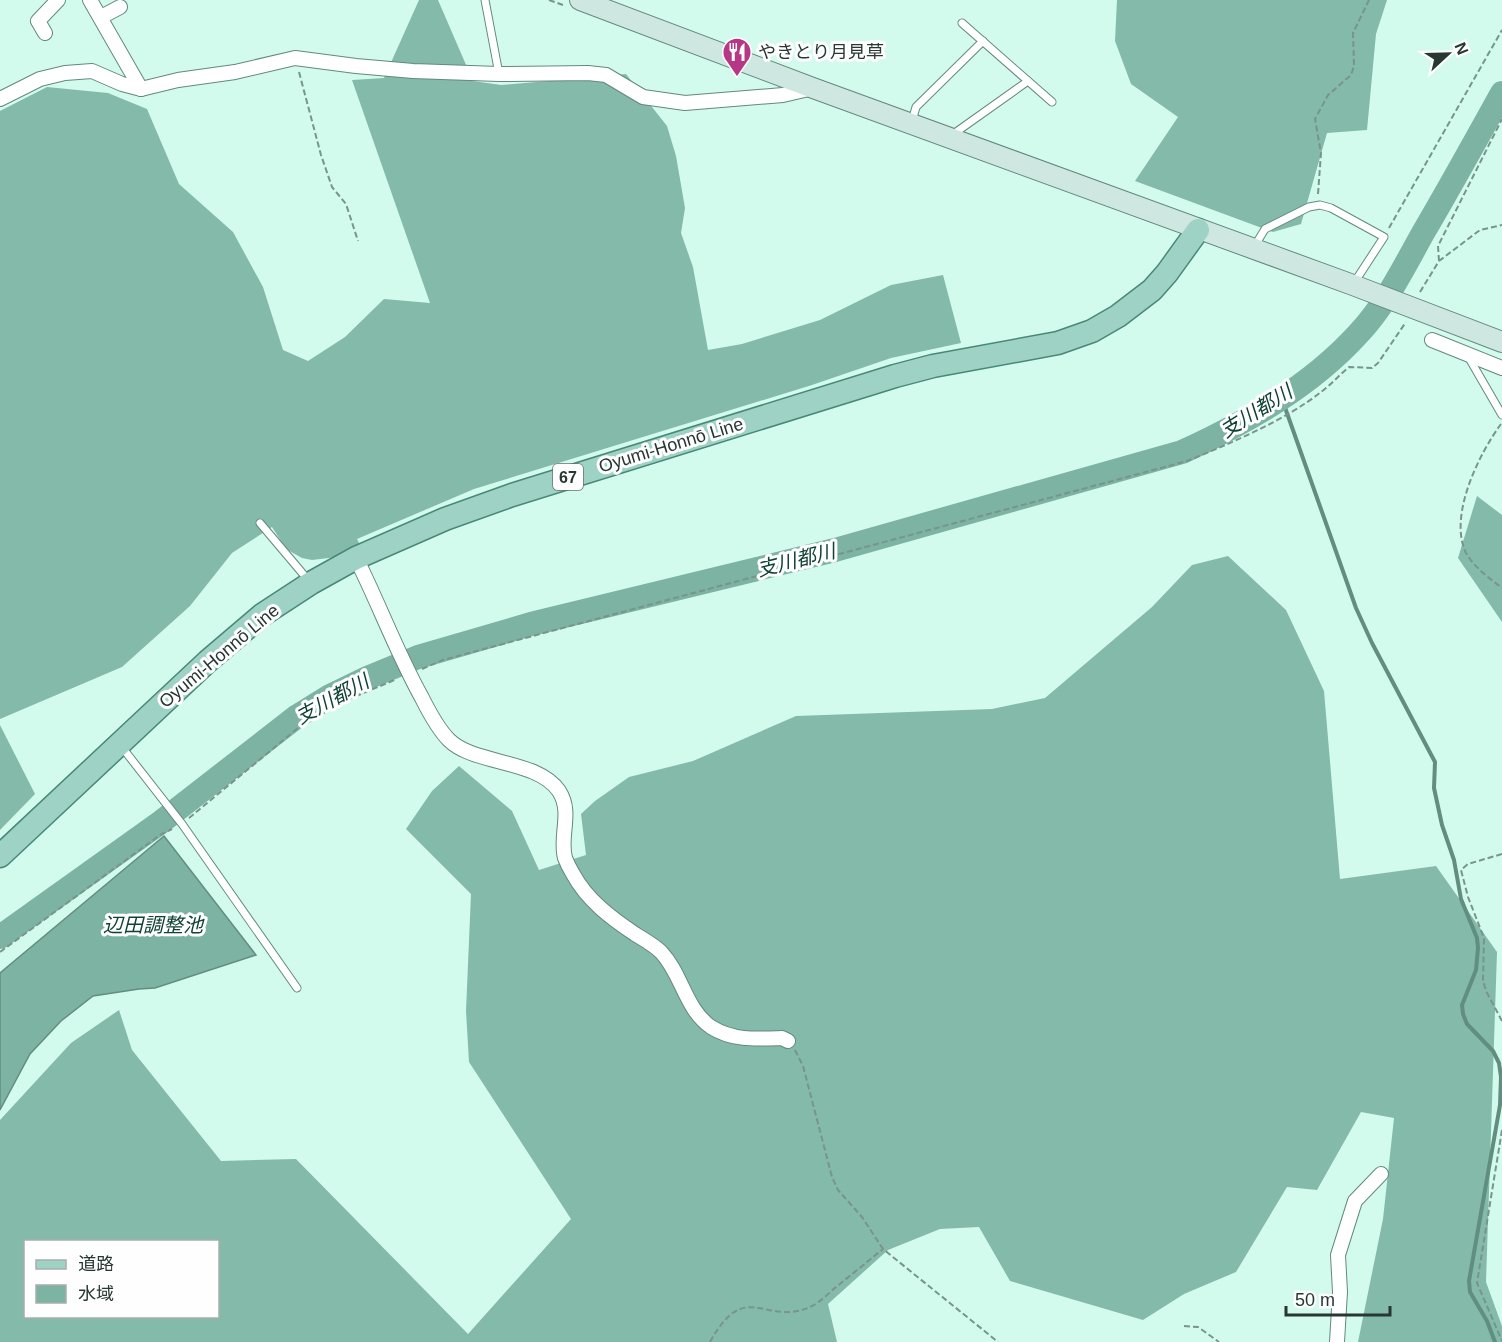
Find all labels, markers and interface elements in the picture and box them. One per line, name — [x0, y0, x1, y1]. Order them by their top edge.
north arrow — [1418, 24, 1478, 84]
restaurant icon: やきとり月見草 — [721, 36, 753, 78]
text: N — [1451, 40, 1471, 57]
place label: やきとり月見草 — [758, 42, 884, 62]
water label: 支川都川 — [1216, 379, 1297, 442]
street label: Oyumi-Honnō Line — [596, 413, 746, 477]
road number: 67 — [553, 464, 583, 490]
water label: 支川都川 — [755, 539, 839, 580]
street label: Oyumi-Honnō Line — [155, 600, 283, 712]
water label: 支川都川 — [292, 669, 374, 728]
water label: 辺田調整池 — [103, 914, 205, 936]
legend — [24, 1240, 219, 1318]
text: 道路 — [78, 1254, 114, 1274]
scale bar — [1286, 1279, 1390, 1317]
text: 水域 — [78, 1284, 114, 1304]
text: 50 m — [1295, 1290, 1335, 1310]

